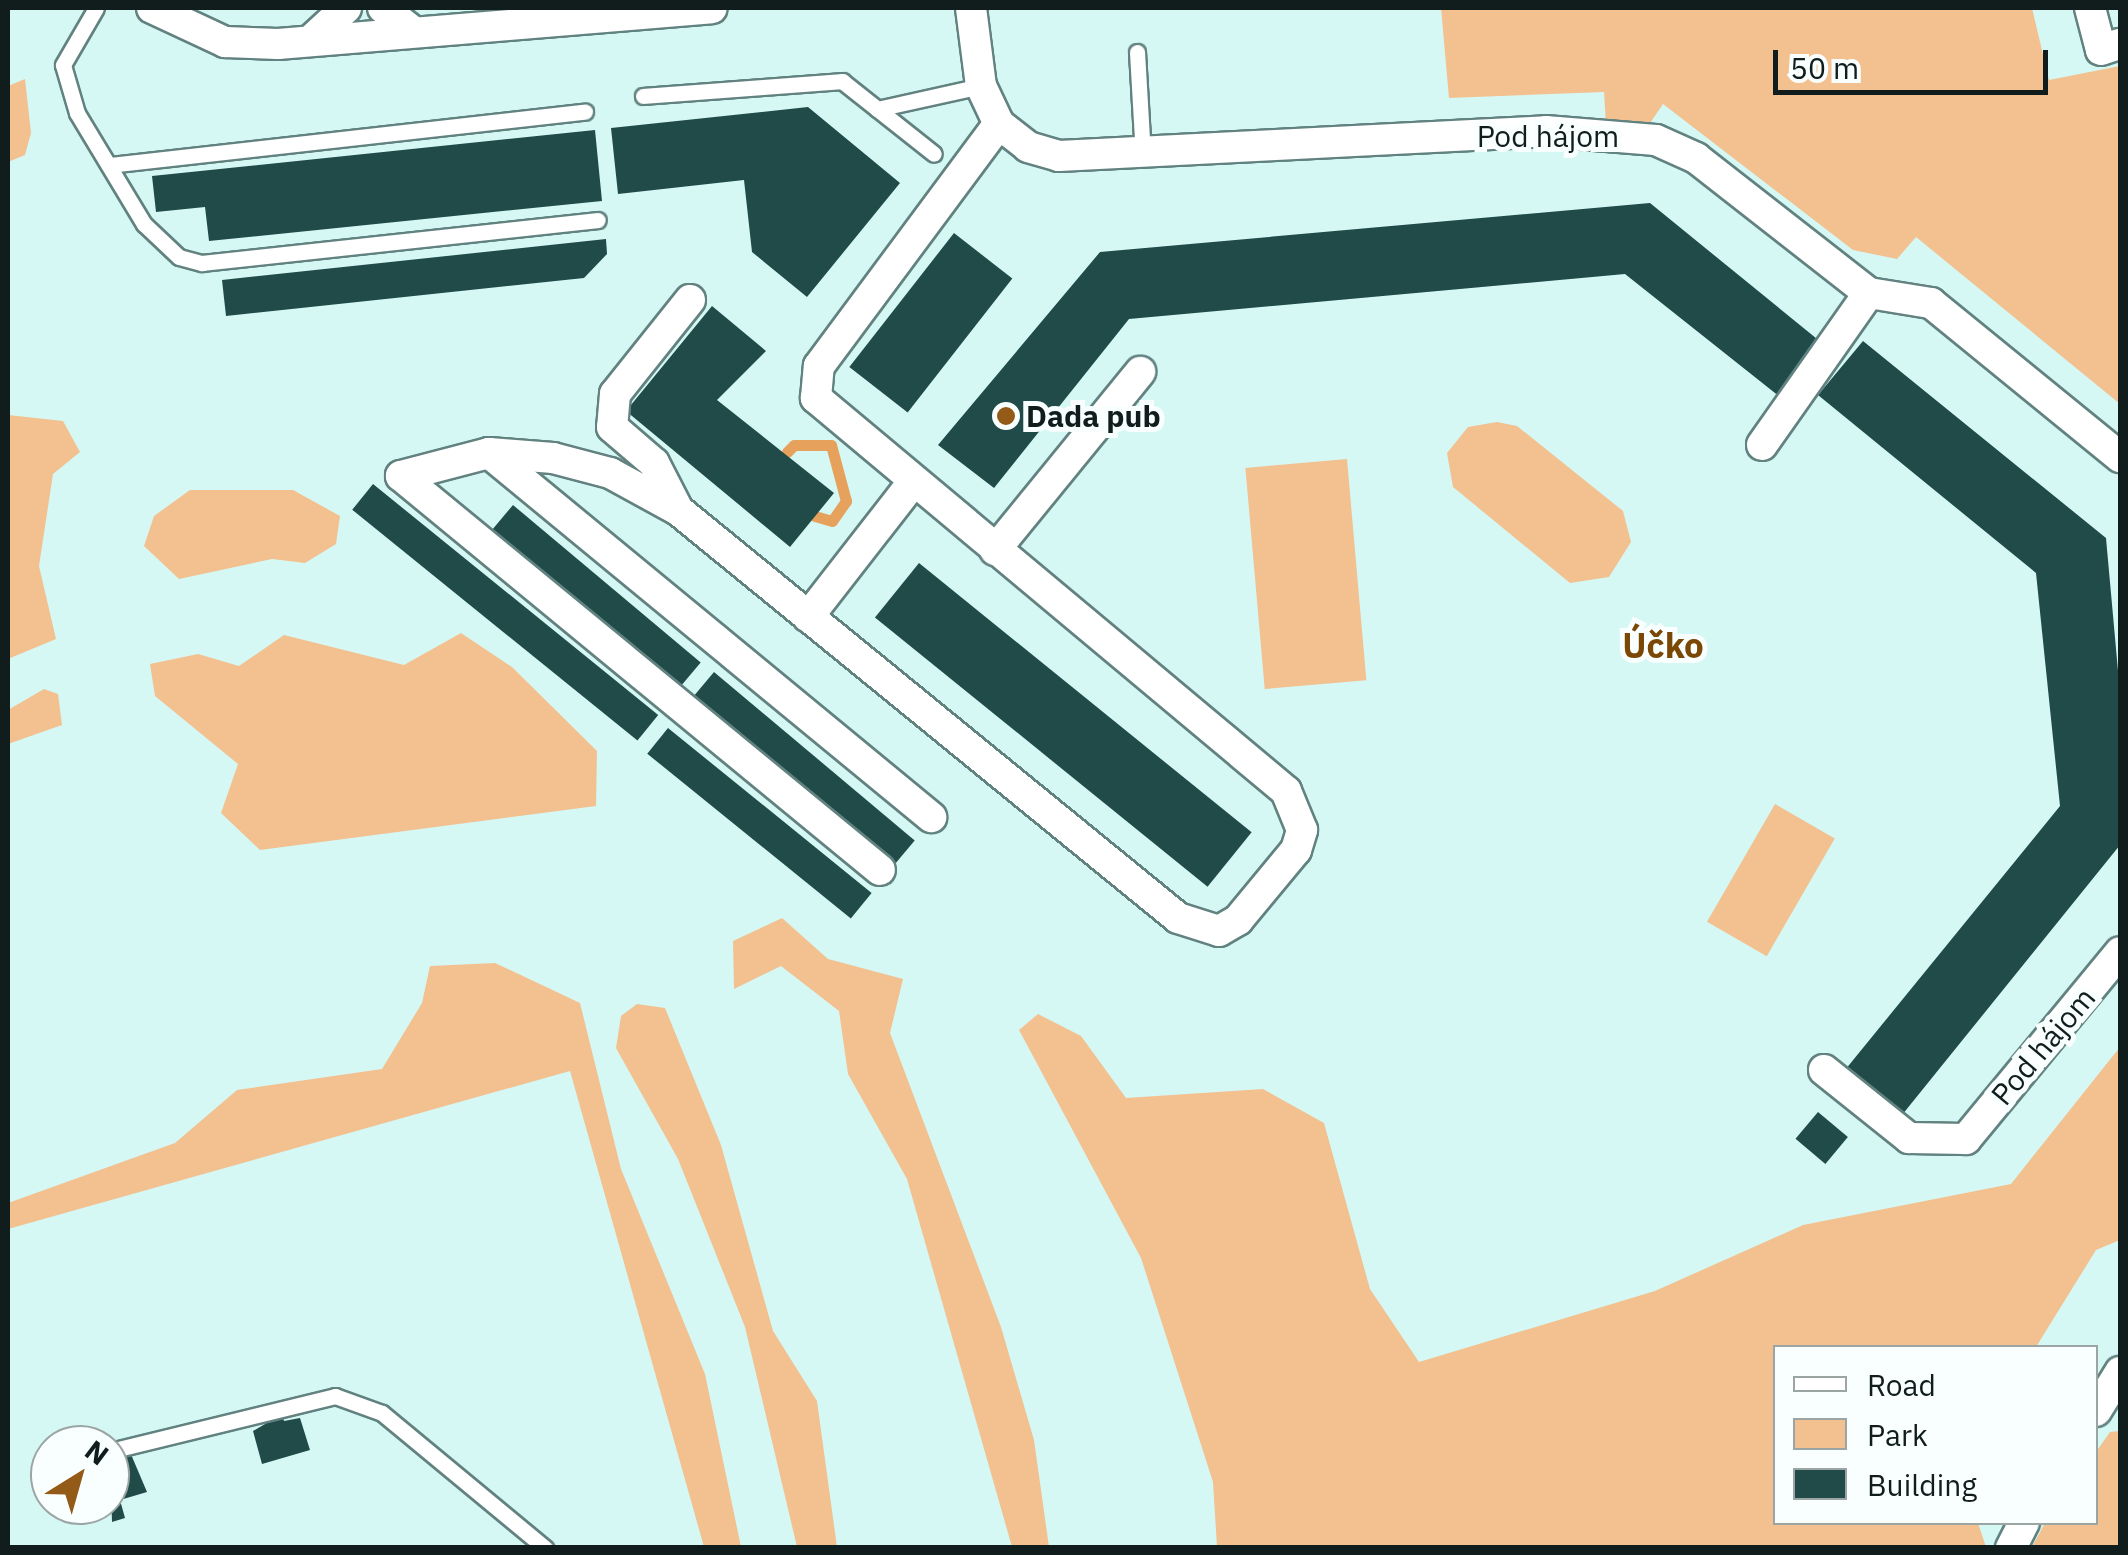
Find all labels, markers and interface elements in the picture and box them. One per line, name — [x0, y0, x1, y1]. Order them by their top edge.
scale bar — [1778, 30, 2053, 92]
text: 50 m — [1790, 48, 1859, 87]
street label: Pod hájom — [1477, 118, 1619, 154]
place label: Dada pub — [1026, 398, 1161, 434]
marker: Dada pub — [995, 405, 1017, 427]
district label: Účko — [1622, 624, 1704, 666]
street label: Pod hájom — [1983, 980, 2103, 1112]
legend — [1773, 1345, 2098, 1525]
text: Road — [1867, 1365, 1936, 1404]
text: Park — [1867, 1415, 1928, 1454]
north arrow — [30, 1425, 130, 1525]
text: N — [78, 1431, 116, 1473]
text: Building — [1867, 1465, 1977, 1504]

